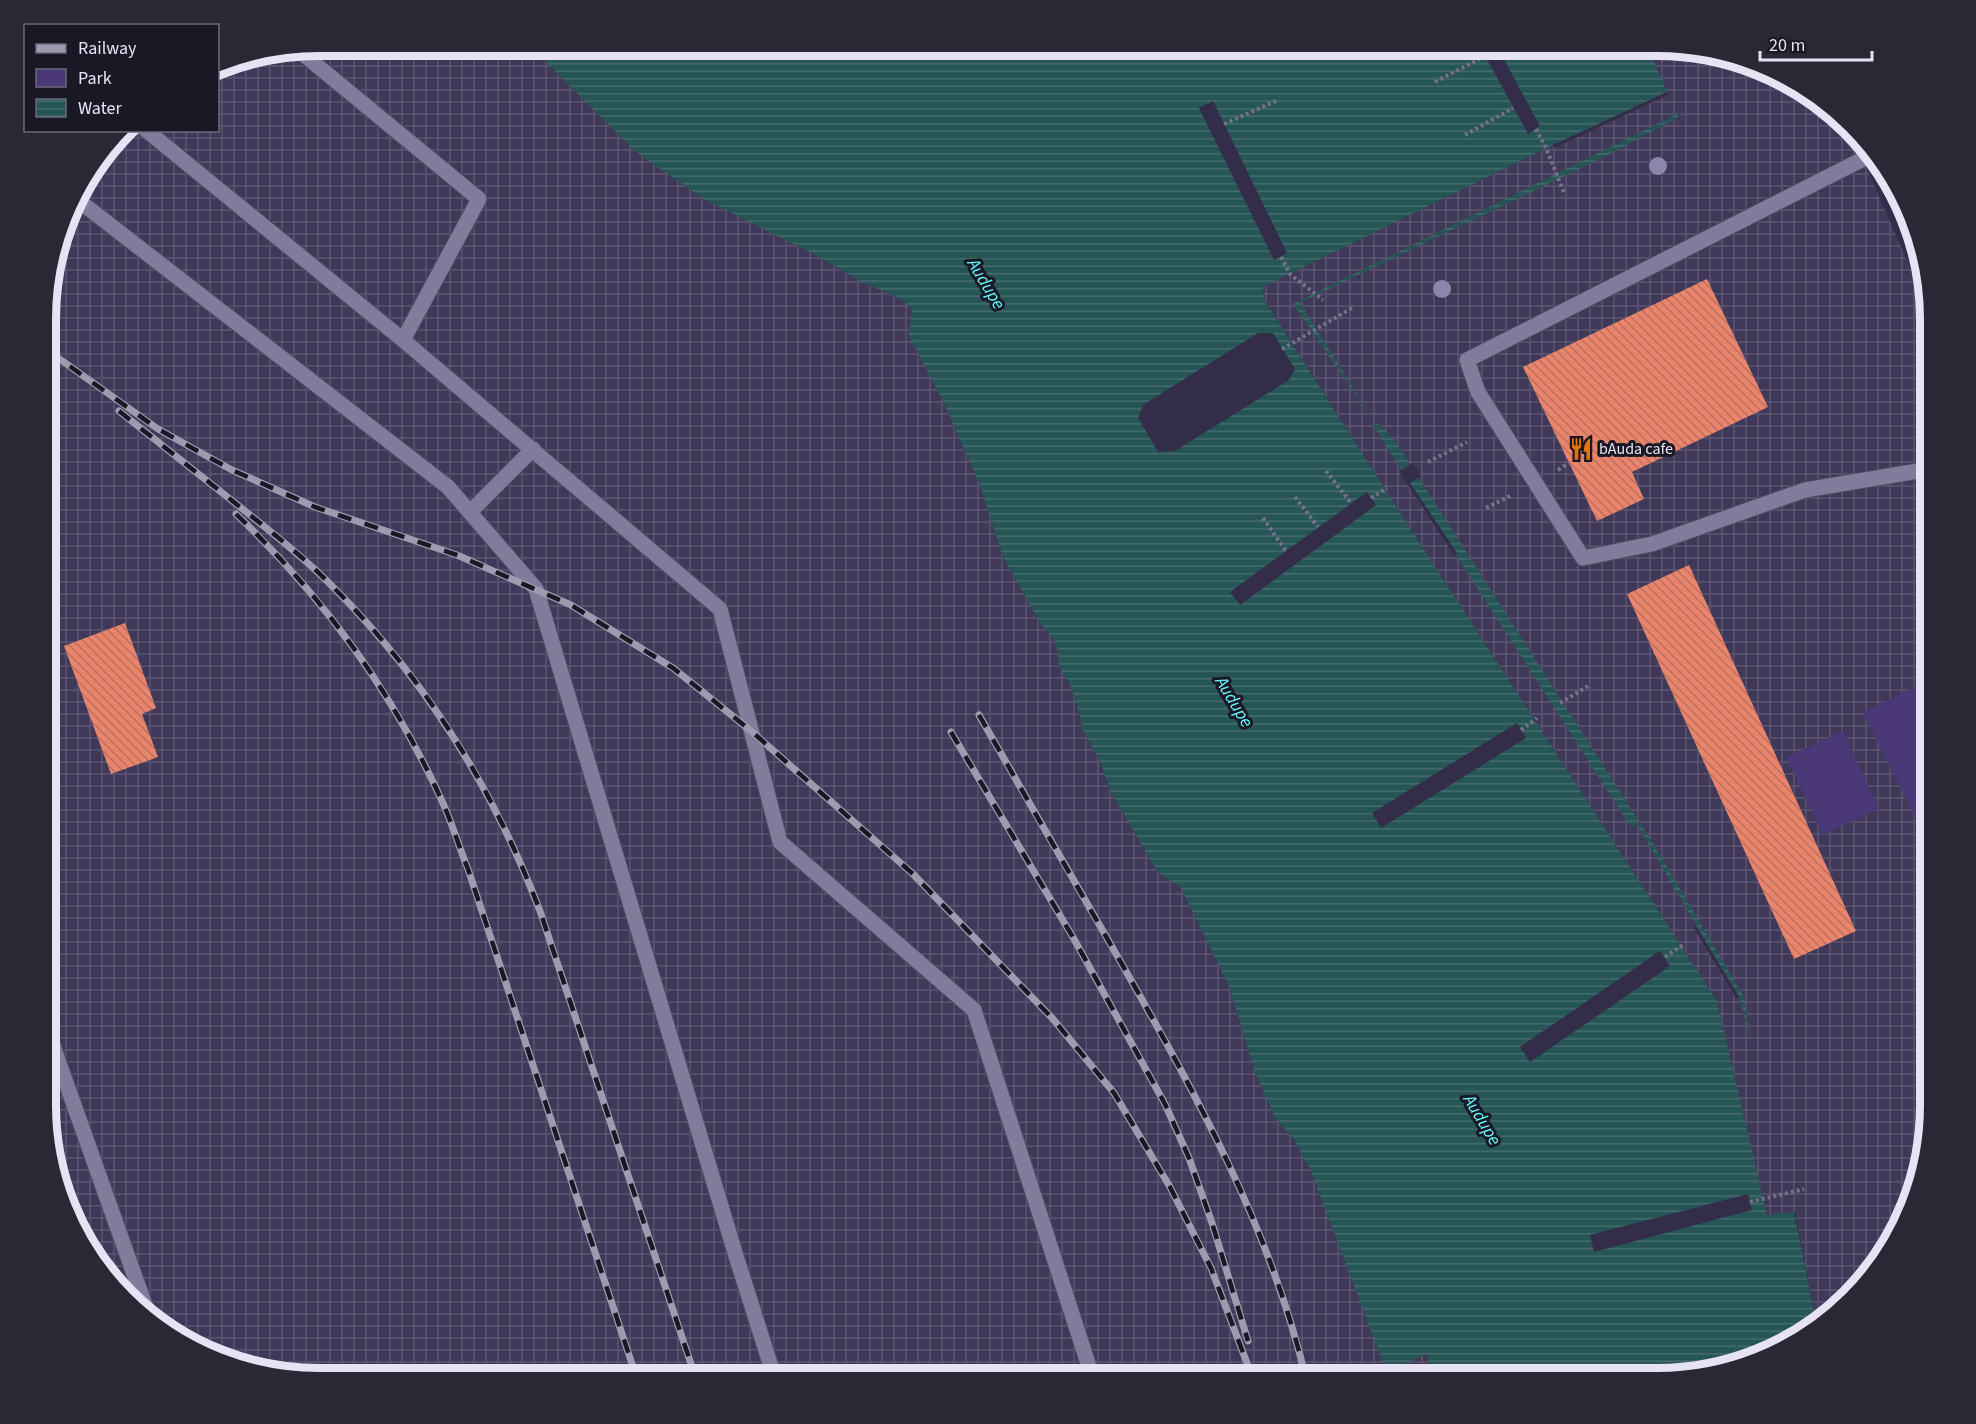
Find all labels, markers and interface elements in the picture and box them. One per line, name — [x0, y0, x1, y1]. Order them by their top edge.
legend — [24, 24, 219, 132]
scale bar — [1760, 24, 1872, 62]
text: 20 m — [1769, 33, 1805, 58]
text: Railway — [78, 36, 137, 61]
text: Park — [78, 66, 112, 91]
text: Water — [78, 96, 122, 121]
water label: Audupe — [960, 253, 1011, 315]
restaurant icon: bAuda cafe — [1568, 436, 1594, 462]
place label: bAuda cafe — [1599, 438, 1673, 460]
water label: Audupe — [1208, 671, 1259, 733]
water label: Audupe — [1456, 1089, 1507, 1151]

